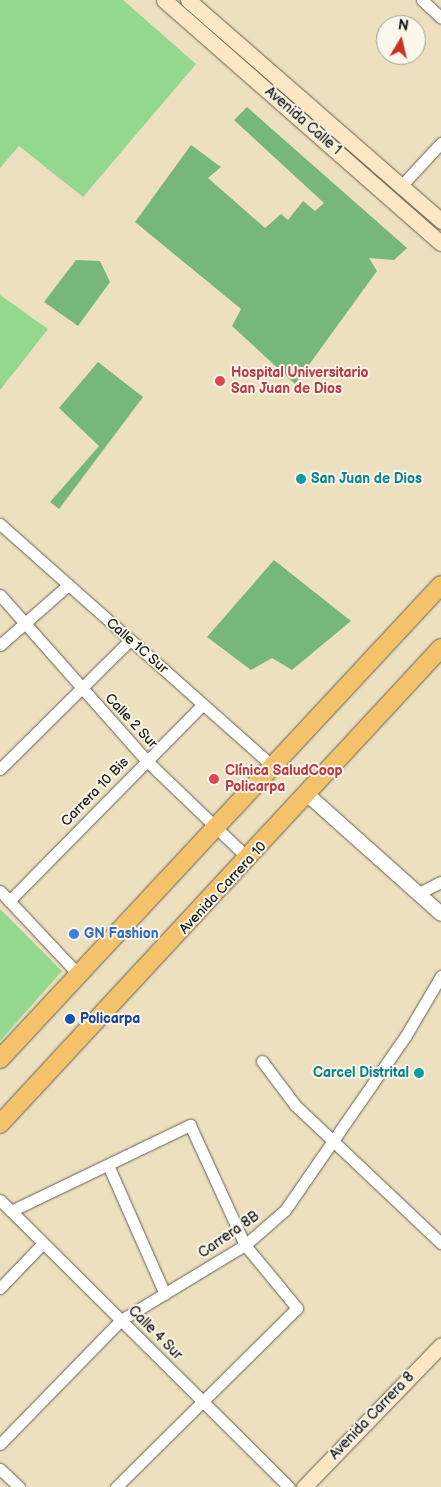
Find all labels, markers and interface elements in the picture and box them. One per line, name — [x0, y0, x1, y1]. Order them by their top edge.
north arrow — [376, 15, 426, 65]
text: N — [397, 16, 410, 35]
street label: Avenida Calle 1 — [261, 83, 345, 159]
place label: Hospital Universitario San Juan de Dios — [231, 365, 369, 398]
marker: Hospital Universitario San Juan de Dios — [213, 374, 227, 388]
place label: San Juan de Dios — [311, 471, 422, 487]
marker: San Juan de Dios — [295, 473, 307, 485]
street label: Calle 1C Sur — [103, 615, 171, 677]
street label: Calle 2 Sur — [101, 690, 161, 752]
street label: Carrera 10 Bis — [58, 754, 132, 830]
place label: Clínica SaludCoop Policarpa — [225, 763, 343, 796]
marker: Clínica SaludCoop Policarpa — [207, 772, 221, 786]
street label: Avenida Carrera 10 — [176, 838, 270, 938]
place label: GN Fashion — [84, 926, 158, 942]
marker: GN Fashion — [68, 928, 80, 940]
place label: Policarpa — [80, 1011, 140, 1027]
marker: Policarpa — [64, 1013, 76, 1025]
place label: Carcel Distrital — [313, 1065, 409, 1081]
marker: Carcel Distrital — [413, 1067, 425, 1079]
street label: Carrera 8B — [195, 1208, 263, 1262]
street label: Calle 4 Sur — [124, 1302, 186, 1364]
street label: Avenida Carrera 8 — [326, 1369, 418, 1463]

